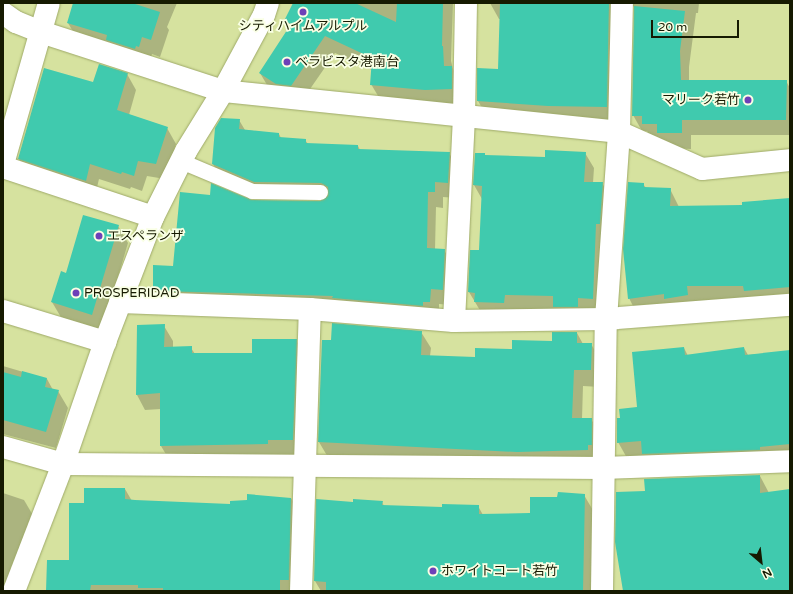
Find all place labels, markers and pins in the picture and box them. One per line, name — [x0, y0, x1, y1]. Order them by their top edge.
marker: シティハイムアルプル — [298, 7, 308, 17]
place label: シティハイムアルプル — [238, 18, 368, 34]
place label: ベラビスタ港南台 — [295, 54, 399, 70]
marker: ベラビスタ港南台 — [282, 57, 292, 67]
place label: マリーク若竹 — [662, 92, 740, 108]
marker: マリーク若竹 — [743, 95, 753, 105]
place label: エスペランザ — [107, 228, 185, 244]
marker: エスペランザ — [94, 231, 104, 241]
place label: PROSPERIDAD — [84, 285, 180, 301]
marker: PROSPERIDAD — [71, 288, 81, 298]
place label: ホワイトコート若竹 — [441, 563, 558, 579]
marker: ホワイトコート若竹 — [428, 566, 438, 576]

